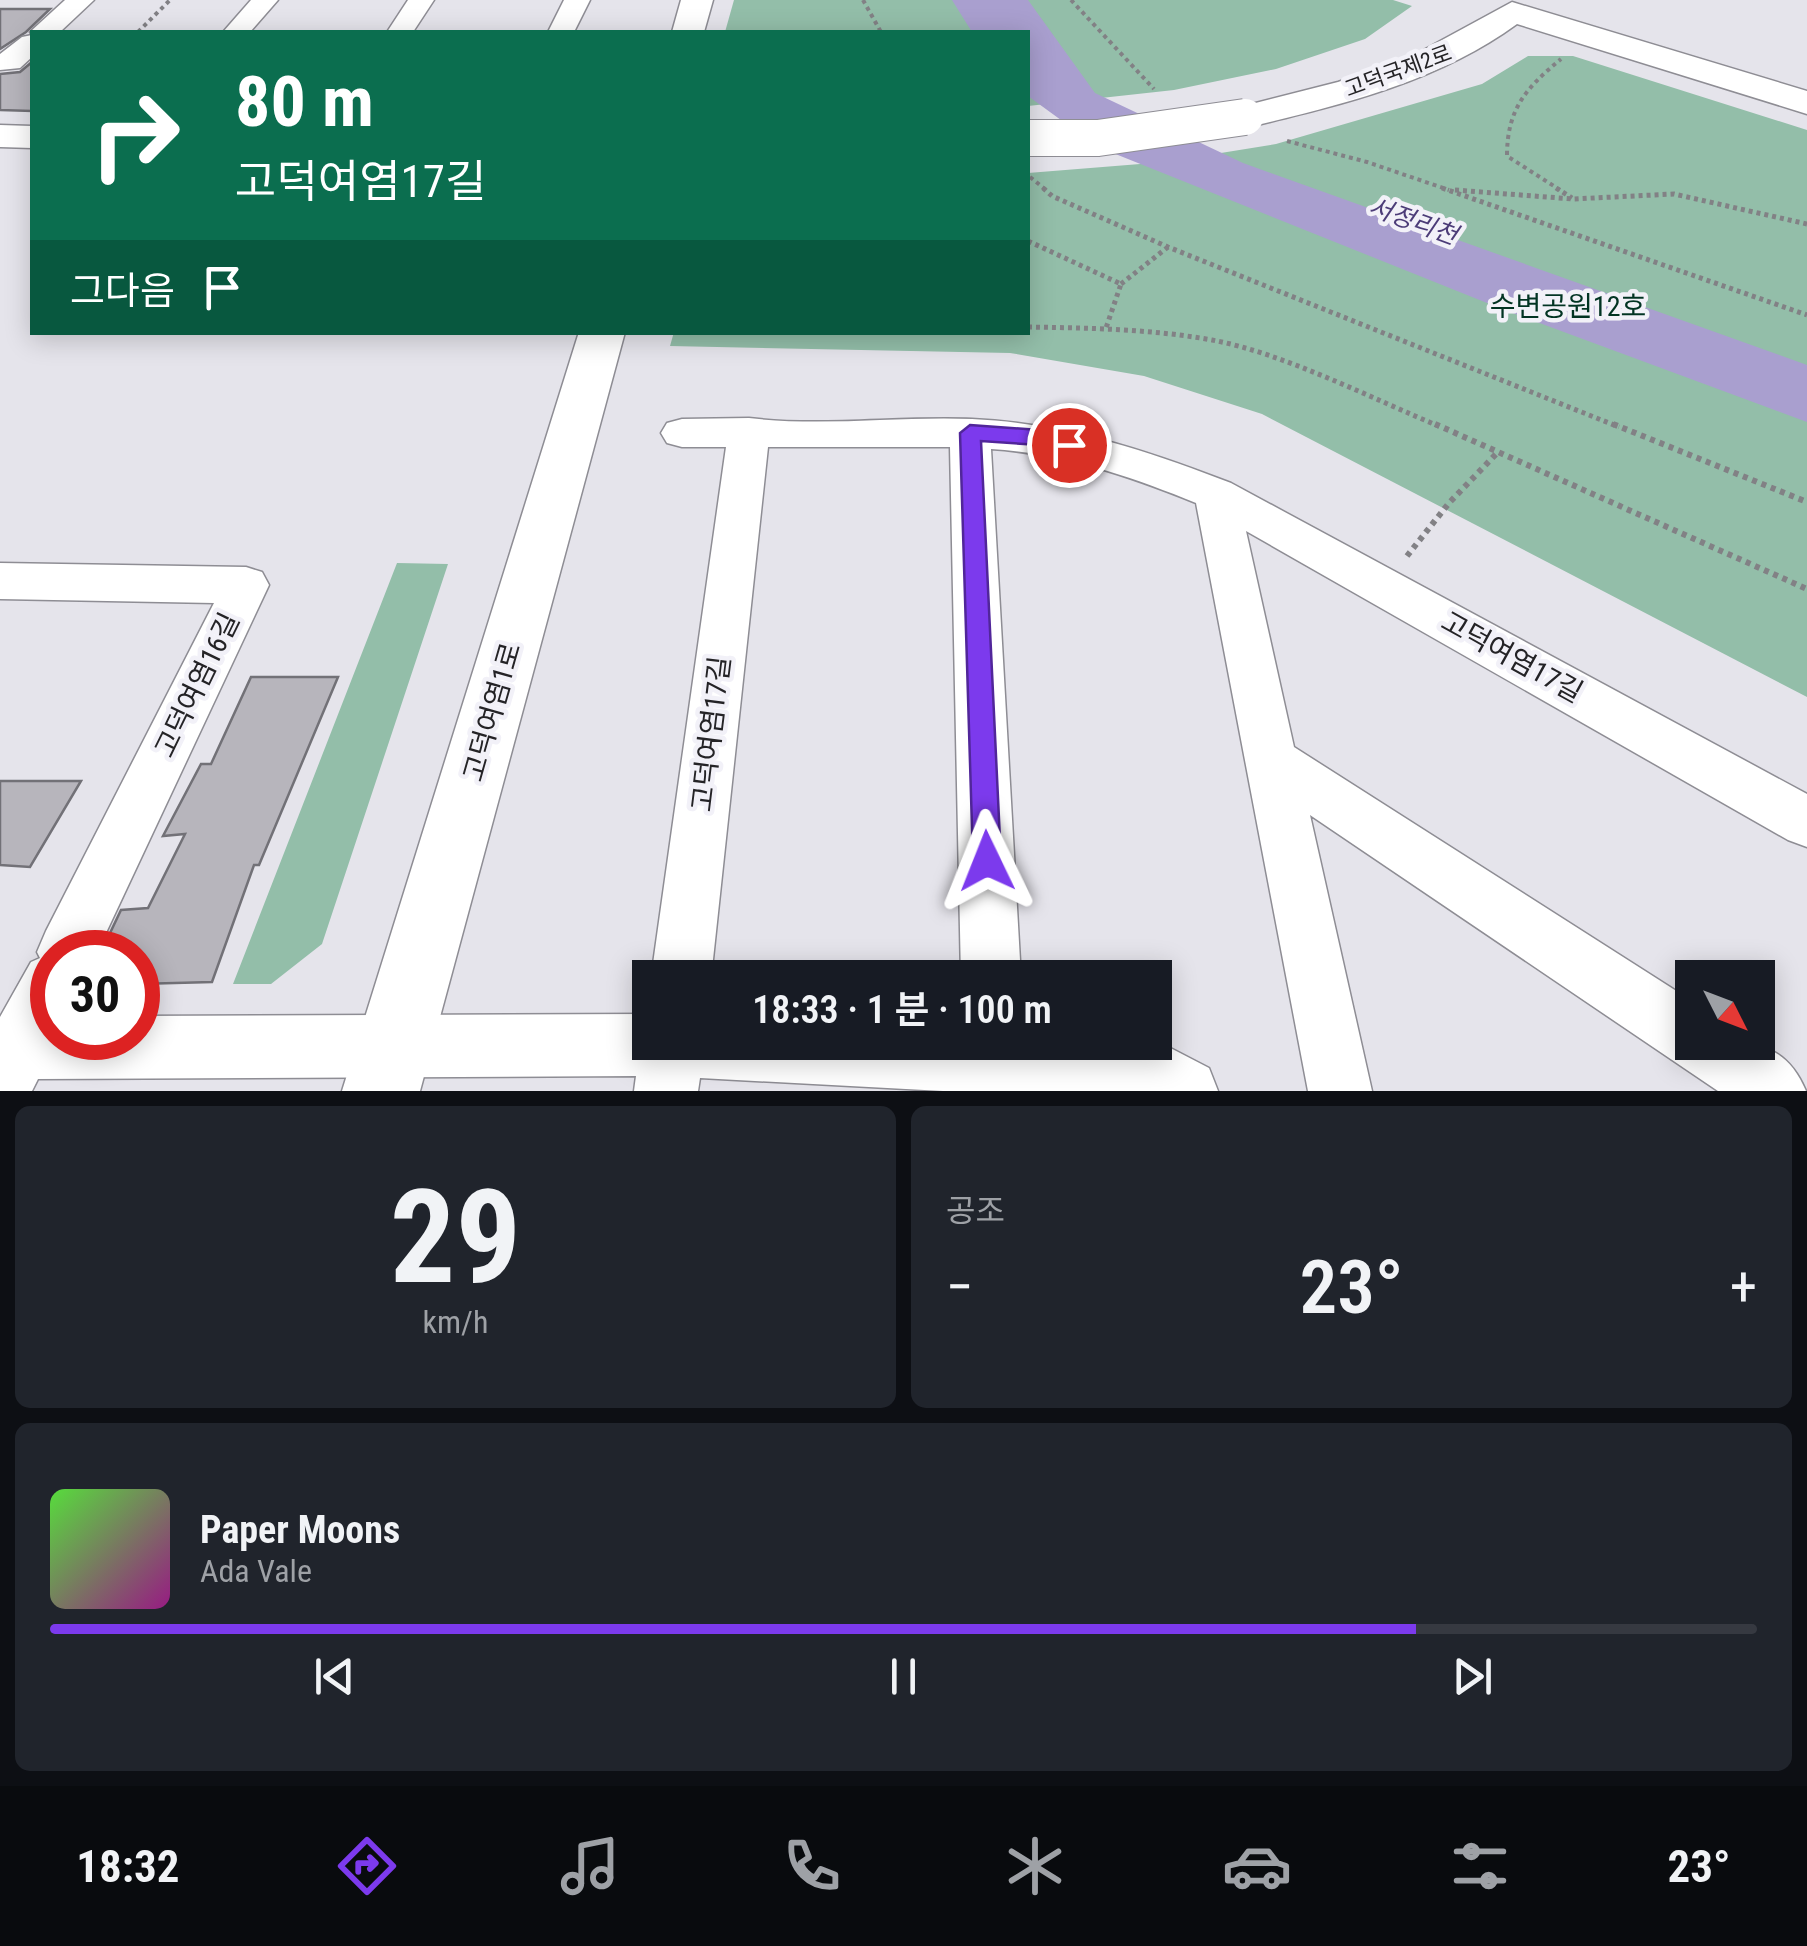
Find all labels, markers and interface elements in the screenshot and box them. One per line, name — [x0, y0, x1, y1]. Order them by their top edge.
street label: 고덕국제2로 — [1341, 40, 1455, 102]
text: 80 m — [235, 61, 374, 143]
icon: right — [70, 70, 200, 200]
text: 고덕여염17길 — [235, 155, 486, 208]
water label: 서정리천 — [1365, 192, 1464, 251]
icon: arrive — [195, 260, 250, 315]
text: 그다음 — [70, 269, 175, 313]
park label: 수변공원12호 — [1490, 290, 1646, 323]
pin — [1027, 403, 1112, 488]
icon: arrive — [1042, 418, 1097, 473]
street label: 고덕여염17길 — [1436, 605, 1588, 709]
street label: 고덕여염16길 — [148, 607, 246, 763]
street label: 고덕여염1로 — [456, 639, 528, 785]
street label: 고덕여염17길 — [685, 654, 737, 814]
position arrow — [935, 809, 1039, 913]
speed limit sign: 30 — [30, 930, 160, 1060]
north arrow — [1675, 960, 1775, 1060]
map controls — [1675, 960, 1775, 1060]
text: 18:33 · 1 분 · 100 m — [752, 988, 1052, 1032]
text: 29 — [390, 1161, 521, 1314]
text: 공조 — [946, 1192, 1005, 1230]
text: 23° — [1299, 1243, 1404, 1331]
text: − — [946, 1255, 974, 1319]
text: + — [1730, 1255, 1757, 1319]
text: km/h — [423, 1303, 488, 1341]
text: Paper Moons — [200, 1508, 400, 1552]
text: Ada Vale — [200, 1552, 312, 1590]
icon: previous — [307, 1649, 362, 1704]
icon: pause — [876, 1649, 931, 1704]
icon: next — [1445, 1649, 1500, 1704]
icon: directions — [332, 1831, 402, 1901]
icon: music — [555, 1831, 625, 1901]
icon: phone — [777, 1831, 847, 1901]
icon: climate — [1000, 1831, 1070, 1901]
icon: car — [1222, 1831, 1292, 1901]
icon: filters — [1445, 1831, 1515, 1901]
text: 18:32 — [76, 1840, 180, 1893]
text: 23° — [1668, 1840, 1731, 1893]

